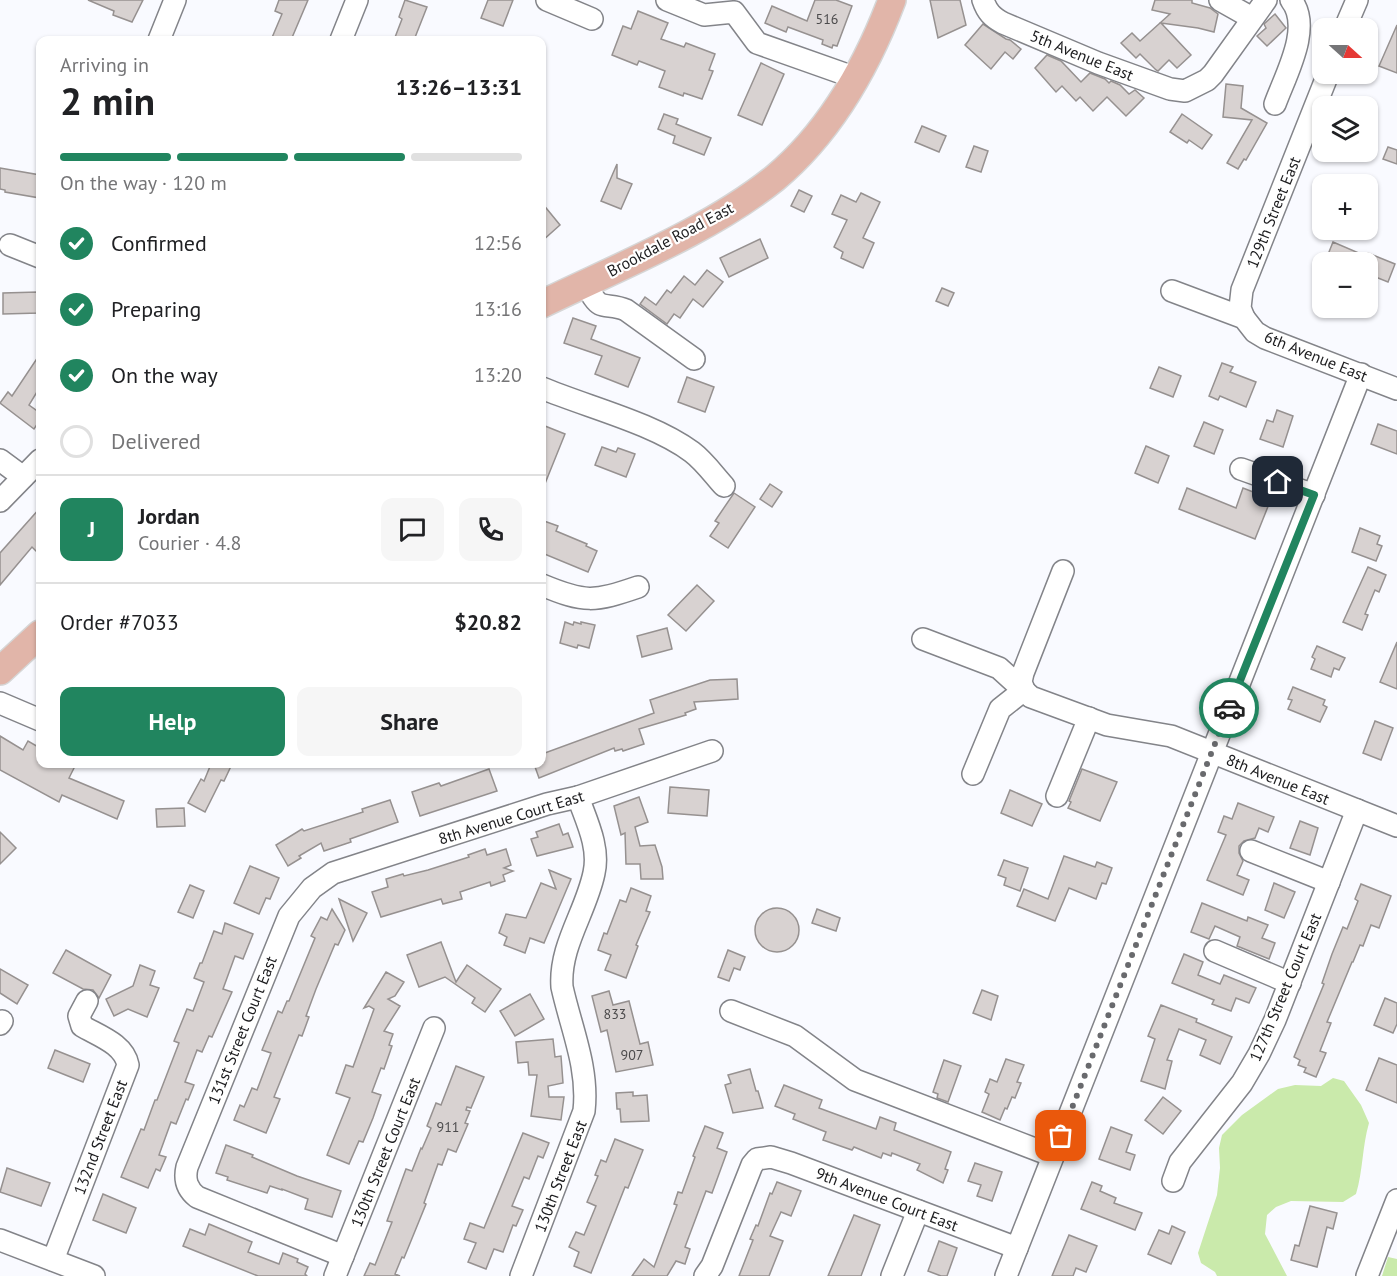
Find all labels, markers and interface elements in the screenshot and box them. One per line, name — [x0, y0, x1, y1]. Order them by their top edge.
house number: 516 — [816, 10, 838, 28]
north arrow — [1312, 18, 1378, 84]
map controls — [1312, 18, 1378, 318]
street label: 5th Avenue East — [1027, 25, 1137, 85]
text: Arriving in — [60, 52, 149, 78]
text: 13:26–13:31 — [396, 73, 522, 101]
text: 2 min — [60, 75, 155, 126]
button: layers — [1312, 96, 1378, 162]
street label: 129th Street East — [1242, 153, 1305, 271]
text: On the way · 120 m — [60, 170, 227, 196]
button: + — [1312, 174, 1378, 240]
street label: Brookdale Road East — [603, 197, 737, 281]
icon: check — [60, 227, 93, 260]
text: Confirmed — [111, 229, 207, 257]
text: 12:56 — [474, 230, 522, 256]
button: − — [1312, 252, 1378, 318]
icon: check — [60, 293, 93, 326]
text: Preparing — [111, 295, 201, 323]
text: 13:16 — [474, 296, 522, 322]
street label: 6th Avenue East — [1261, 326, 1371, 386]
icon: check — [60, 359, 93, 392]
text: On the way — [111, 361, 218, 389]
text: 13:20 — [474, 362, 522, 388]
text: Delivered — [111, 427, 201, 455]
pin — [1252, 456, 1303, 507]
icon: home — [1261, 465, 1294, 498]
button: chat — [381, 498, 444, 561]
button: phone — [459, 498, 522, 561]
text: Jordan — [138, 502, 200, 530]
text: J — [88, 515, 95, 543]
text: Courier · 4.8 — [138, 530, 241, 556]
text: Order #7033 — [60, 608, 179, 636]
text: $20.82 — [454, 608, 522, 636]
courier — [1199, 678, 1259, 738]
button: Help — [60, 687, 285, 756]
button: Share — [297, 687, 522, 756]
icon: car — [1213, 692, 1246, 725]
street label: 8th Avenue East — [1223, 749, 1333, 809]
street label: 8th Avenue Court East — [436, 785, 587, 849]
street label: 127th Street Court East — [1245, 909, 1326, 1064]
street label: 131st Street Court East — [203, 953, 281, 1107]
house number: 833 — [604, 1005, 626, 1023]
house number: 907 — [621, 1046, 643, 1064]
street label: 130th Street Court East — [346, 1074, 424, 1230]
street label: 132nd Street East — [69, 1076, 131, 1197]
pin — [1035, 1110, 1086, 1161]
street label: 130th Street East — [529, 1117, 591, 1235]
house number: 911 — [437, 1118, 459, 1136]
icon: bag — [1044, 1119, 1077, 1152]
street label: 9th Avenue Court East — [813, 1163, 962, 1236]

